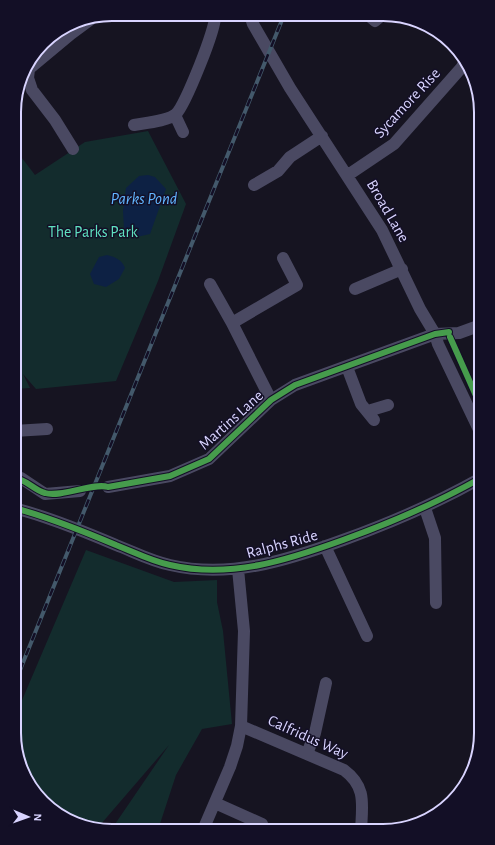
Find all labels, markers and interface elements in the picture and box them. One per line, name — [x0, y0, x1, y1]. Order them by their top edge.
street label: Sycamore Rise — [371, 65, 444, 142]
street label: Broad Lane — [364, 177, 412, 245]
water label: Parks Pond — [111, 190, 178, 207]
park label: The Parks Park — [48, 224, 139, 240]
street label: Martins Lane — [196, 387, 266, 453]
street label: Ralphs Ride — [244, 527, 320, 561]
street label: Calfridus Way — [265, 712, 351, 763]
north arrow — [8, 797, 48, 837]
text: N — [32, 813, 43, 821]

